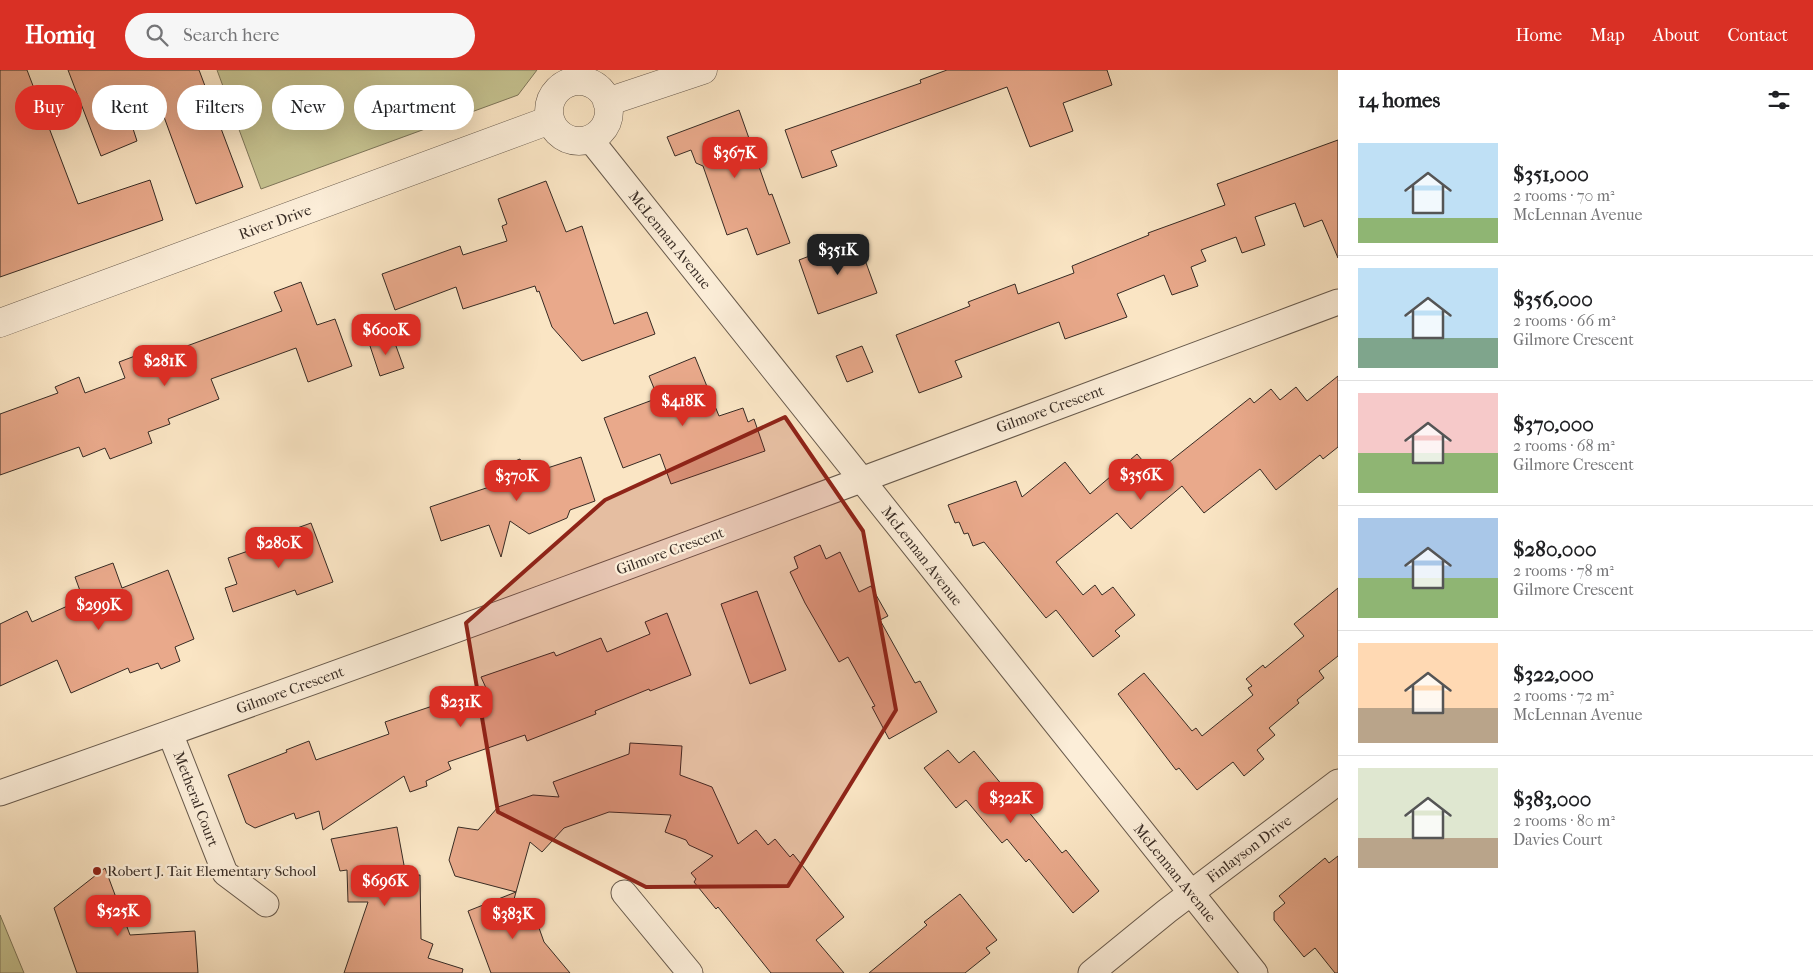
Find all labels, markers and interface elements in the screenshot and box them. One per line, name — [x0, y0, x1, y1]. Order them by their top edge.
search box — [125, 13, 475, 58]
text: Homiq — [25, 21, 95, 49]
icon: search — [143, 21, 171, 49]
text: Search here — [183, 24, 279, 46]
text: Home — [1515, 25, 1562, 46]
text: Map — [1590, 25, 1625, 46]
text: About — [1653, 25, 1699, 46]
text: Contact — [1727, 25, 1788, 46]
chip: Buy — [15, 85, 82, 130]
chip: Rent — [92, 85, 167, 130]
chip: Filters — [177, 85, 262, 130]
chip: New — [272, 85, 344, 130]
chip: Apartment — [354, 85, 474, 130]
icon: filters — [1765, 86, 1793, 114]
text: 14 homes — [1358, 88, 1440, 112]
pin: $367K — [700, 136, 770, 179]
text: $367K — [713, 143, 757, 162]
text: $351,000 — [1513, 162, 1589, 186]
icon: home — [1398, 163, 1458, 223]
text: 2 rooms · 70 m² — [1513, 186, 1615, 205]
street label: McLennan Avenue — [625, 187, 716, 293]
street label: River Drive — [236, 200, 314, 243]
text: McLennan Avenue — [1513, 205, 1642, 224]
pin: $351K — [803, 234, 873, 276]
text: $351K — [818, 240, 858, 259]
text: $356,000 — [1513, 287, 1593, 311]
icon: home — [1398, 288, 1458, 348]
text: 2 rooms · 66 m² — [1513, 311, 1615, 330]
pin: $600K — [351, 314, 421, 356]
text: $600K — [363, 320, 409, 339]
text: Gilmore Crescent — [1513, 330, 1634, 349]
pin: $281K — [130, 344, 200, 387]
text: $281K — [144, 351, 186, 370]
street label: Gilmore Crescent — [994, 381, 1107, 437]
pin: $418K — [648, 384, 718, 427]
text: $418K — [661, 391, 705, 410]
text: $370,000 — [1513, 412, 1594, 436]
icon: home — [1398, 413, 1458, 473]
text: 2 rooms · 68 m² — [1513, 436, 1615, 455]
text: Gilmore Crescent — [1513, 455, 1634, 474]
pin: $356K — [1106, 458, 1176, 501]
pin: $370K — [482, 460, 552, 502]
text: $356K — [1120, 465, 1162, 484]
text: $370K — [495, 466, 539, 485]
street label: McLennan Avenue — [878, 503, 967, 610]
street label: Gilmore Crescent — [614, 523, 727, 579]
pin: $280K — [244, 526, 314, 569]
text: $280K — [256, 533, 302, 552]
text: $280,000 — [1513, 537, 1597, 561]
icon: home — [1398, 538, 1458, 598]
text: 2 rooms · 78 m² — [1513, 561, 1614, 580]
text: Gilmore Crescent — [1513, 580, 1634, 599]
pin: $299K — [64, 588, 134, 631]
text: $299K — [76, 595, 122, 614]
street label: Gilmore Crescent — [234, 662, 347, 718]
text: $322,000 — [1513, 662, 1594, 686]
icon: home — [1398, 663, 1458, 723]
pin: $231K — [426, 686, 496, 728]
text: 2 rooms · 72 m² — [1513, 686, 1614, 705]
text: $231K — [441, 692, 481, 711]
text: McLennan Avenue — [1513, 705, 1642, 724]
street label: Metheral Court — [170, 749, 223, 850]
pin: $322K — [976, 782, 1046, 824]
text: $383,000 — [1513, 787, 1591, 811]
text: $322K — [989, 788, 1033, 807]
icon: home — [1398, 788, 1458, 848]
street label: Finlayson Drive — [1203, 811, 1295, 887]
text: 2 rooms · 80 m² — [1513, 811, 1615, 830]
street label: McLennan Avenue — [1130, 820, 1221, 926]
text: Davies Court — [1513, 830, 1603, 849]
place label: Robert J. Tait Elementary School — [107, 862, 316, 880]
pin: $696K — [350, 864, 420, 907]
marker: Robert J. Tait Elementary School — [91, 865, 103, 877]
text: $696K — [362, 871, 408, 890]
pin: $525K — [83, 894, 153, 937]
pin: $383K — [478, 898, 548, 940]
text: $525K — [97, 901, 139, 920]
text: $383K — [492, 904, 534, 923]

